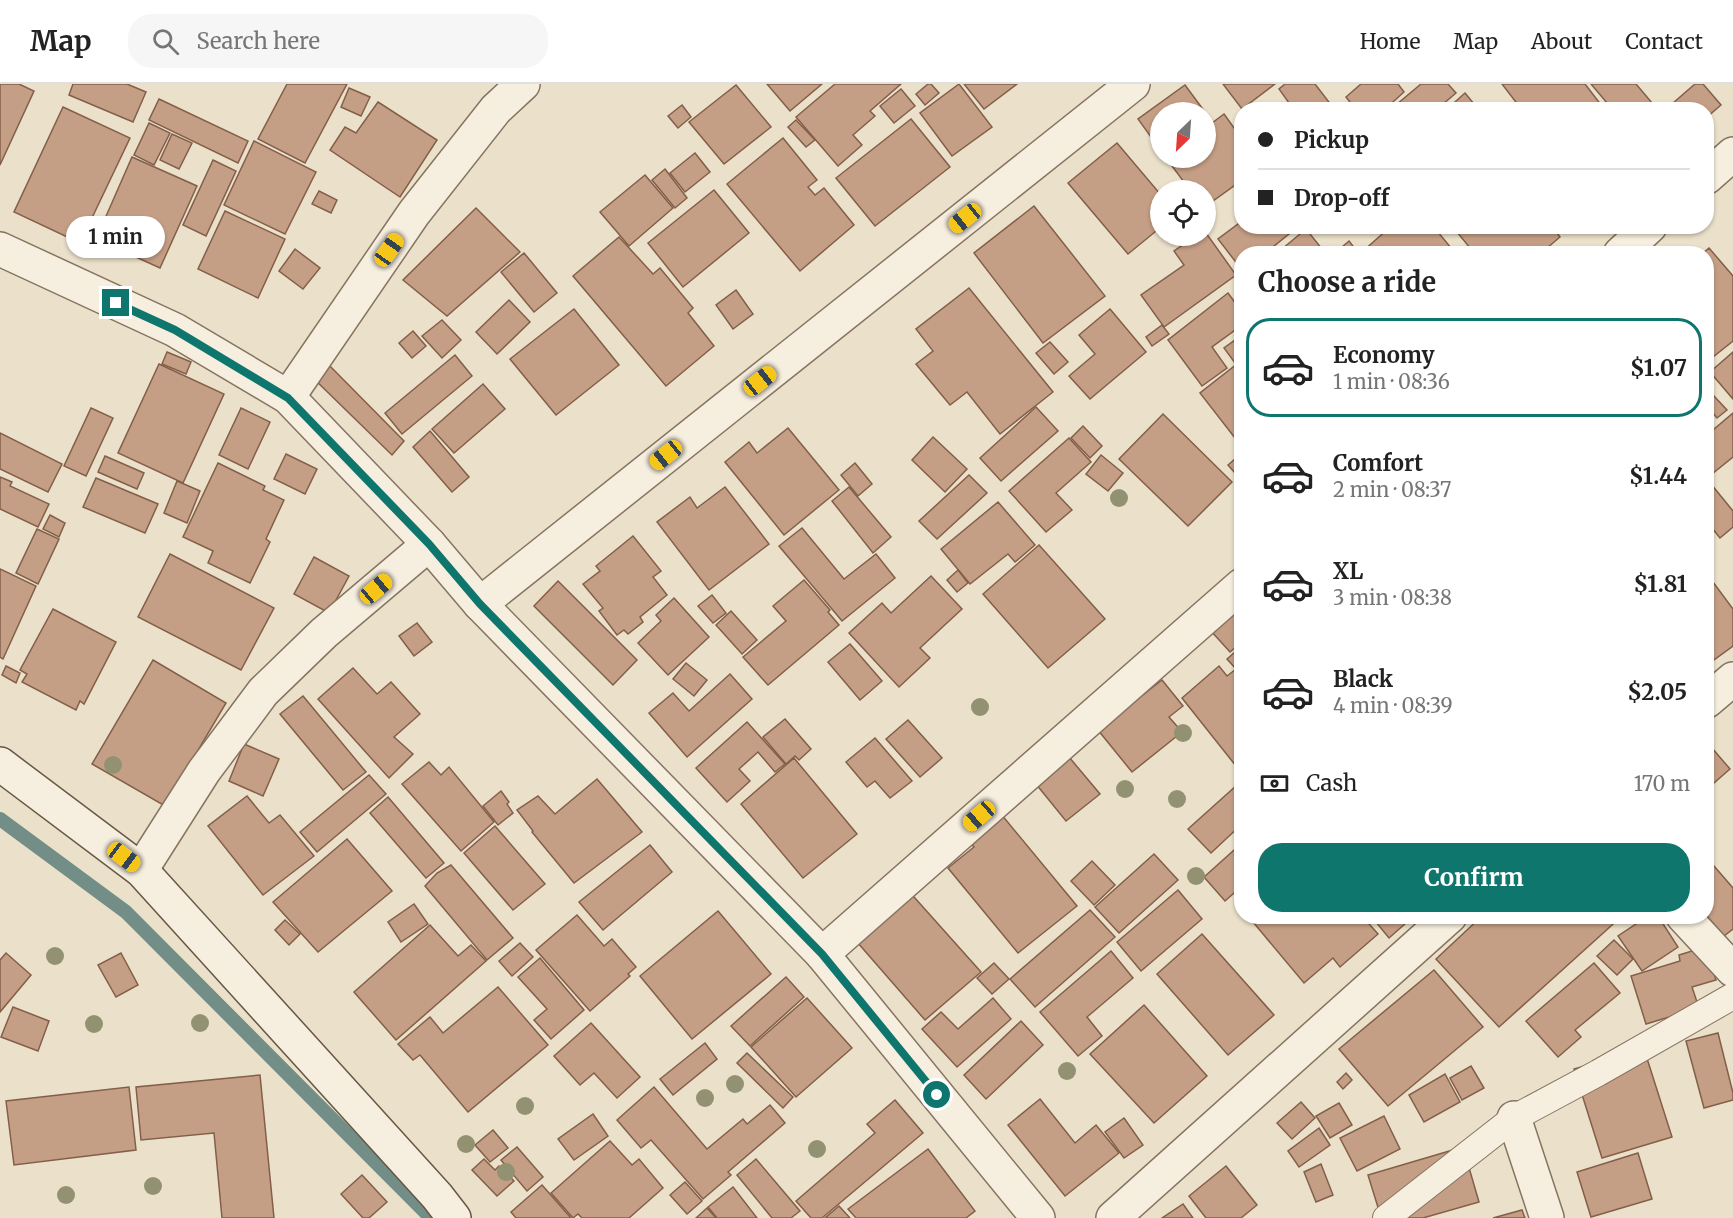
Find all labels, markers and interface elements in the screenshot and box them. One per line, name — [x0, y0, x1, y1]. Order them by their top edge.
search box — [128, 14, 548, 68]
text: Map — [30, 23, 92, 59]
icon: search — [149, 25, 182, 58]
text: Search here — [197, 27, 320, 55]
text: Home — [1360, 28, 1420, 55]
text: Map — [1453, 28, 1498, 55]
text: About — [1531, 28, 1592, 55]
text: Contact — [1625, 28, 1703, 55]
north arrow — [1150, 102, 1216, 168]
map controls — [1150, 102, 1216, 246]
text: Pickup — [1294, 126, 1369, 154]
button: locate — [1150, 180, 1216, 246]
text: Drop-off — [1294, 184, 1389, 212]
car — [945, 200, 985, 236]
callout: 1 min — [66, 216, 166, 258]
text: 1 min — [88, 224, 143, 249]
car — [371, 230, 407, 270]
text: Choose a ride — [1258, 265, 1436, 299]
route end — [102, 289, 129, 316]
icon: car — [1261, 341, 1315, 395]
text: Economy — [1333, 341, 1434, 369]
text: $1.07 — [1630, 354, 1687, 382]
car — [740, 363, 780, 399]
text: 1 min · 08:36 — [1333, 369, 1450, 394]
car — [646, 437, 686, 473]
icon: car — [1261, 449, 1315, 503]
text: Comfort — [1333, 449, 1423, 477]
text: $1.44 — [1629, 462, 1687, 490]
text: 2 min · 08:37 — [1333, 477, 1451, 502]
icon: car — [1261, 557, 1315, 611]
text: XL — [1333, 557, 1363, 585]
text: $1.81 — [1633, 570, 1687, 598]
car — [356, 571, 396, 607]
text: 3 min · 08:38 — [1333, 585, 1452, 610]
icon: car — [1261, 665, 1315, 719]
text: Black — [1333, 665, 1393, 693]
text: $2.05 — [1627, 678, 1687, 706]
text: 4 min · 08:39 — [1333, 693, 1453, 718]
icon: cash — [1258, 767, 1291, 800]
text: Cash — [1306, 769, 1357, 797]
text: 170 m — [1634, 771, 1690, 796]
car — [960, 797, 998, 835]
car — [104, 839, 144, 875]
button: Confirm — [1258, 843, 1690, 912]
route start — [923, 1081, 950, 1108]

